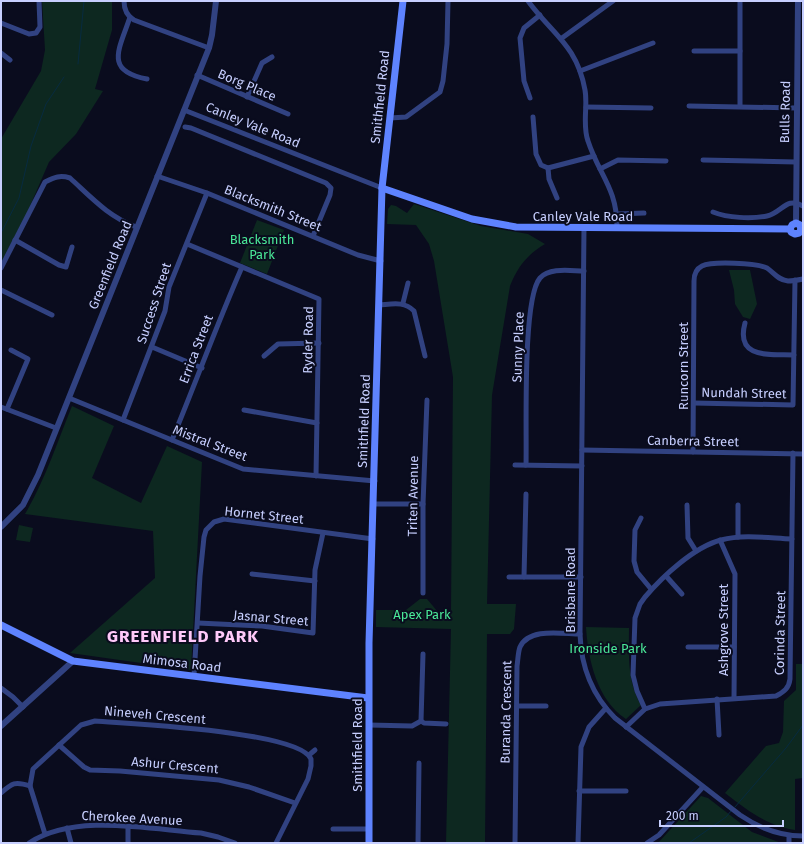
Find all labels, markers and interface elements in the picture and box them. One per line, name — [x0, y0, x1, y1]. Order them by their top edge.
street label: Smithfield Road — [368, 50, 392, 144]
street label: Borg Place — [216, 66, 278, 104]
street label: Bulls Road — [777, 81, 793, 143]
street label: Canley Vale Road — [204, 99, 302, 151]
street label: Blacksmith Street — [222, 182, 324, 234]
street label: Canley Vale Road — [533, 209, 633, 224]
street label: Greenfield Road — [85, 219, 135, 311]
park label: Blacksmith Park — [230, 232, 294, 262]
street label: Success Street — [134, 260, 174, 345]
street label: Ryder Road — [300, 306, 316, 374]
street label: Sunny Place — [509, 311, 527, 383]
street label: Errica Street — [176, 312, 216, 385]
street label: Runcorn Street — [676, 322, 691, 410]
street label: Smithfield Road — [355, 374, 373, 468]
street label: Nundah Street — [701, 385, 787, 401]
street label: Mistral Street — [171, 422, 250, 464]
street label: Canberra Street — [647, 433, 739, 449]
street label: Triten Avenue — [405, 455, 421, 537]
street label: Hornet Street — [224, 503, 305, 527]
street label: Brisbane Road — [563, 547, 578, 633]
street label: Ashgrove Street — [716, 584, 731, 676]
street label: Corinda Street — [772, 590, 788, 675]
street label: Jasnar Street — [233, 607, 310, 629]
park label: Apex Park — [393, 607, 451, 622]
district label: GREENFIELD PARK — [107, 626, 259, 647]
park label: Ironside Park — [569, 641, 647, 656]
street label: Mimosa Road — [142, 651, 222, 675]
street label: Buranda Crescent — [498, 660, 514, 764]
street label: Smithfield Road — [350, 698, 365, 792]
street label: Nineveh Crescent — [104, 703, 207, 727]
street label: Ashur Crescent — [131, 754, 219, 776]
scale bar — [660, 802, 783, 828]
street label: Cherokee Avenue — [81, 808, 183, 828]
text: 200 m — [666, 809, 699, 823]

